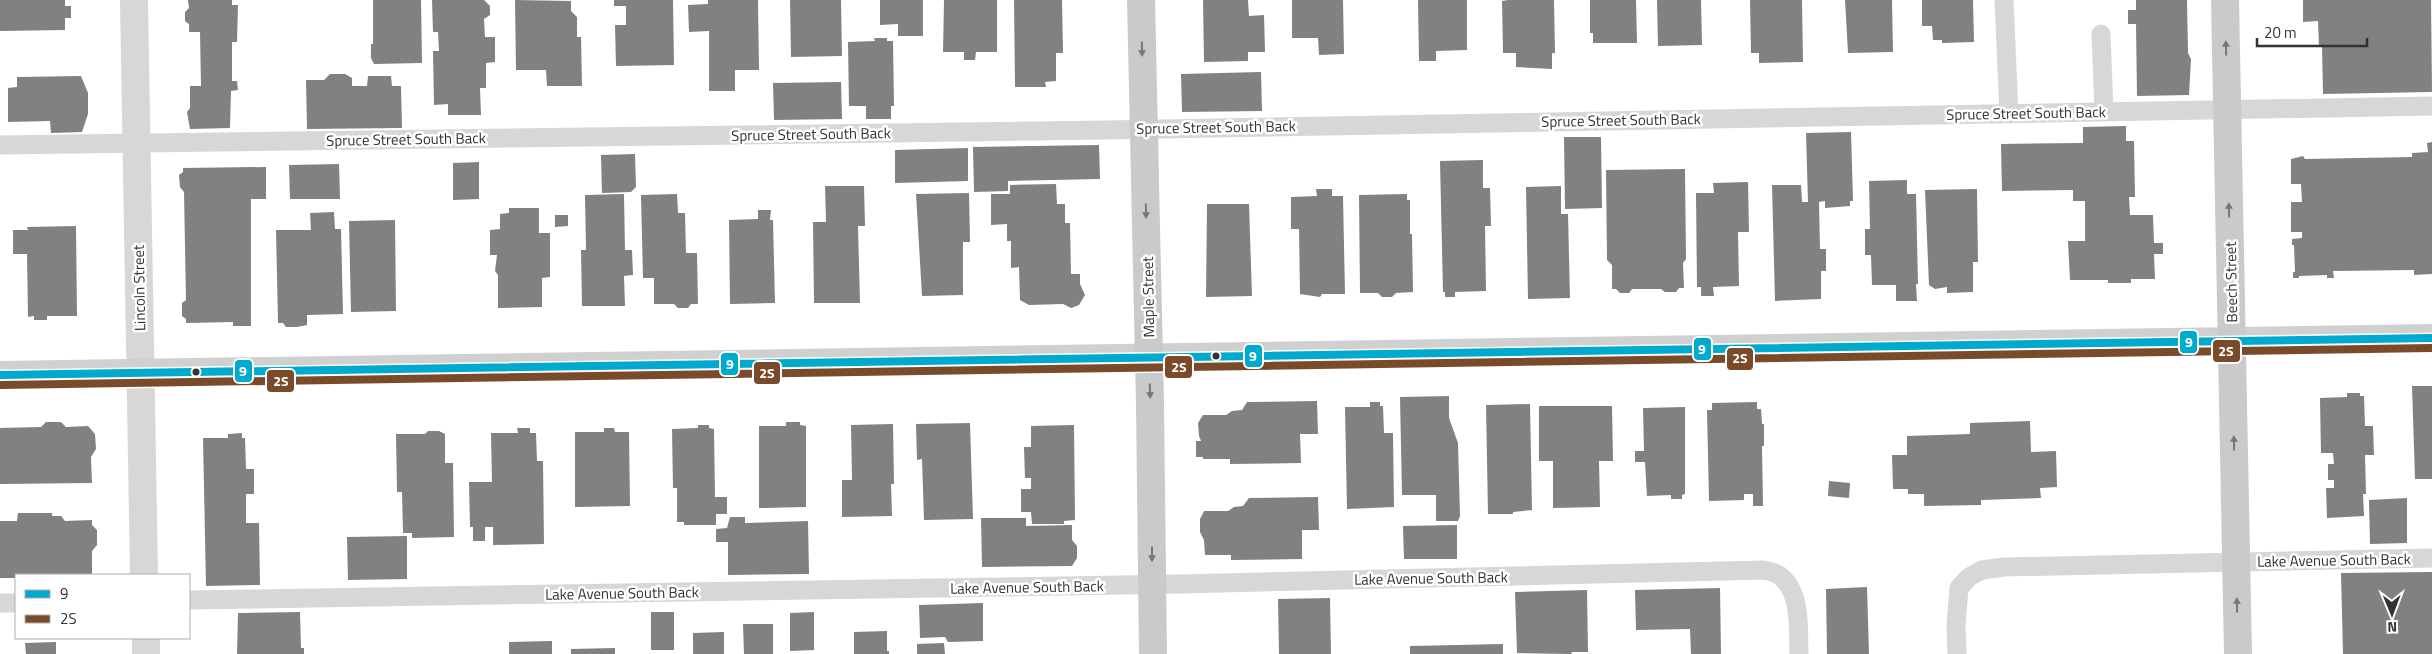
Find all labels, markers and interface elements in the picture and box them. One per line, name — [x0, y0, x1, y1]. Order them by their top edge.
scale bar — [2257, 15, 2367, 47]
text: 20 m — [2264, 21, 2297, 44]
one-way arrow — [2221, 40, 2229, 56]
one-way arrow — [1138, 41, 1146, 57]
street label: Spruce Street South Back — [1946, 100, 2106, 126]
street label: Spruce Street South Back — [1541, 107, 1701, 133]
street label: Spruce Street South Back — [1136, 114, 1296, 140]
street label: Spruce Street South Back — [731, 121, 891, 147]
street label: Spruce Street South Back — [326, 126, 486, 152]
one-way arrow — [2225, 202, 2233, 218]
one-way arrow — [1142, 203, 1150, 219]
street label: Beech Street — [2219, 241, 2243, 323]
street label: Lincoln Street — [127, 244, 151, 331]
street label: Maple Street — [1136, 256, 1160, 338]
line badge: 9 — [2179, 330, 2198, 354]
text: 9 — [2185, 331, 2193, 352]
line badge: 9 — [1693, 337, 1712, 361]
text: 9 — [1698, 338, 1706, 359]
line badge: 2S — [2212, 339, 2241, 363]
text: 2S — [2218, 340, 2234, 361]
line badge: 9 — [1244, 344, 1263, 368]
text: 9 — [1249, 345, 1257, 366]
line badge: 2S — [1726, 347, 1754, 371]
text: 2S — [1732, 347, 1748, 368]
unlabelled marker — [1211, 351, 1221, 361]
line badge: 9 — [720, 352, 739, 376]
text: 9 — [726, 353, 734, 374]
line badge: 2S — [1164, 355, 1193, 379]
text: 2S — [1171, 356, 1187, 377]
line badge: 9 — [234, 359, 253, 383]
text: 9 — [239, 360, 247, 381]
line badge: 2S — [753, 361, 781, 385]
text: 2S — [759, 362, 775, 383]
unlabelled marker — [191, 367, 201, 377]
line badge: 2S — [266, 369, 295, 393]
text: 2S — [273, 370, 289, 391]
one-way arrow — [1146, 383, 1154, 399]
one-way arrow — [2230, 435, 2238, 451]
one-way arrow — [1148, 546, 1156, 562]
street label: Lake Avenue South Back — [2257, 547, 2411, 573]
street label: Lake Avenue South Back — [1354, 565, 1508, 591]
legend — [15, 574, 190, 639]
street label: Lake Avenue South Back — [950, 574, 1104, 600]
street label: Lake Avenue South Back — [545, 580, 699, 606]
text: 9 — [60, 582, 68, 605]
north arrow — [2367, 589, 2417, 639]
one-way arrow — [2233, 597, 2241, 613]
text: 2S — [60, 607, 77, 630]
text: N — [2387, 617, 2397, 638]

